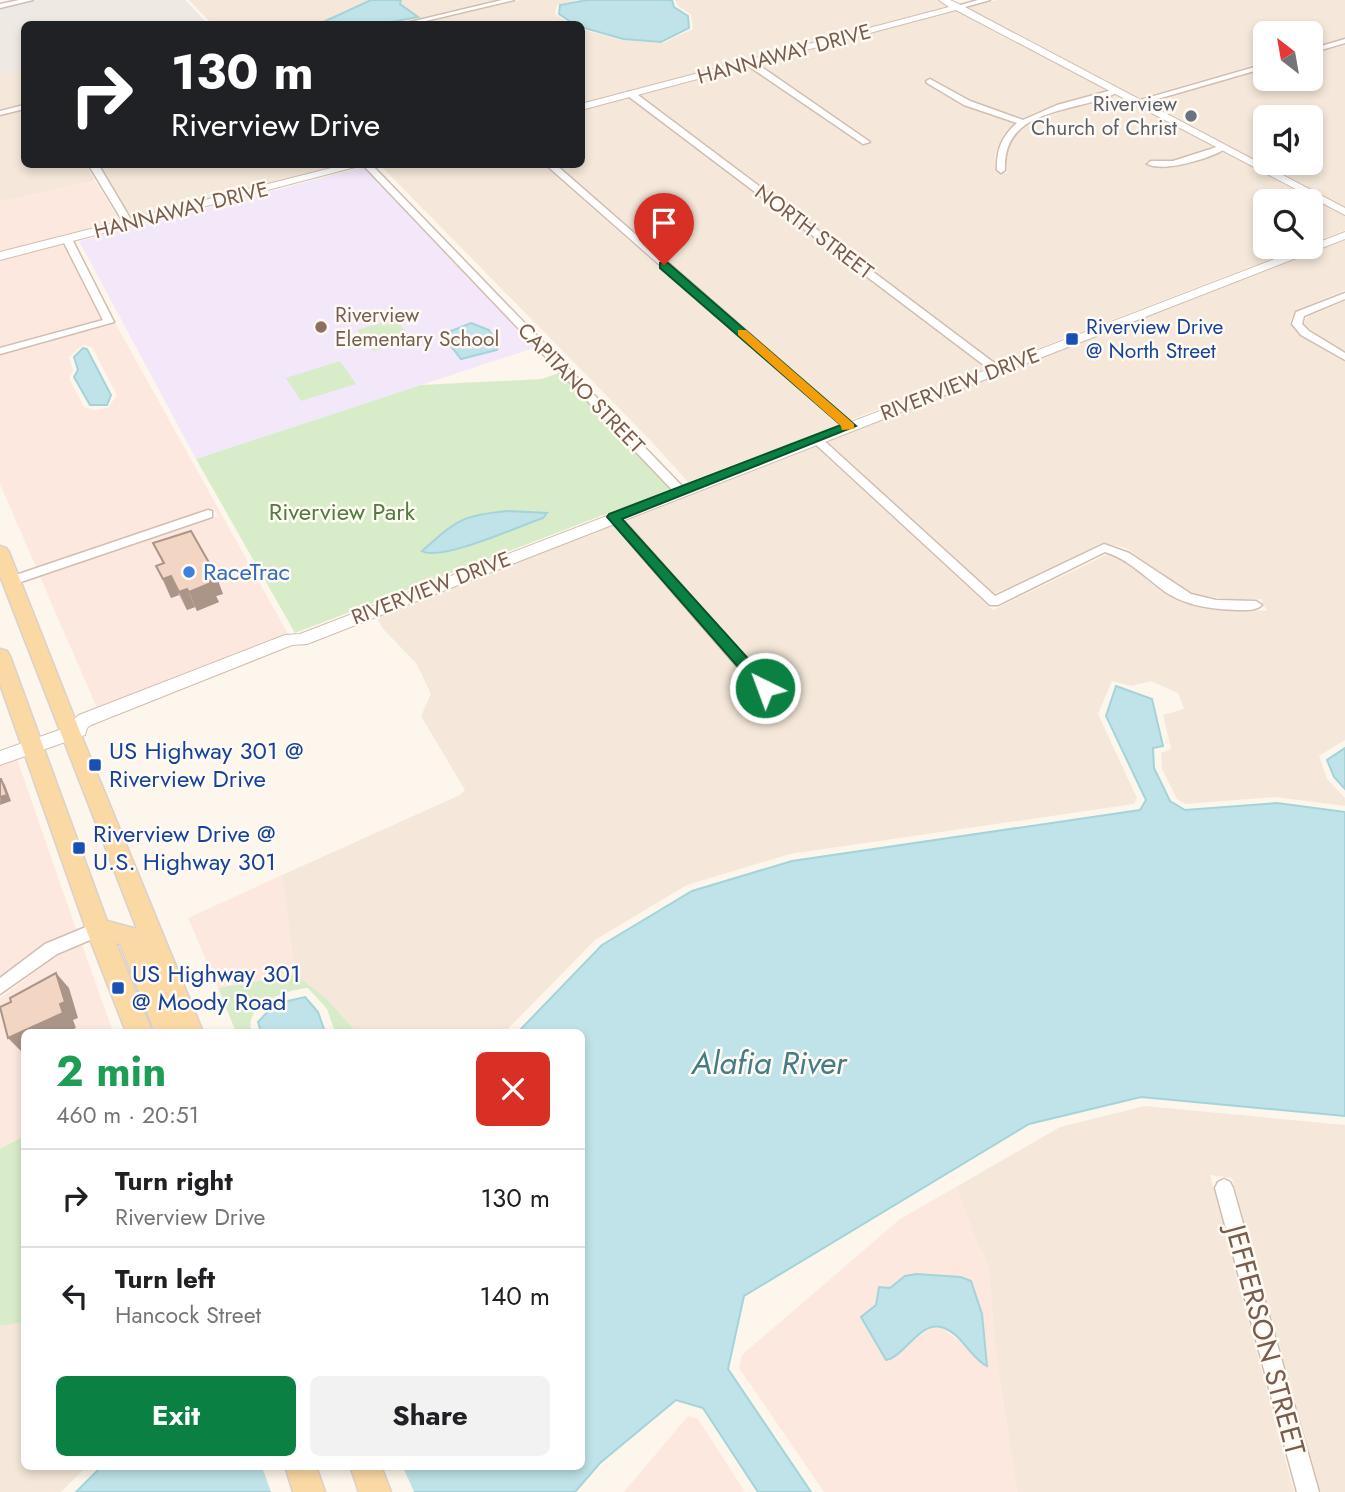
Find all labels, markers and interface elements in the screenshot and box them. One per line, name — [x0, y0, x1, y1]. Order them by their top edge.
street label: HANNAWAY DRIVE — [694, 16, 874, 92]
north arrow — [1253, 21, 1323, 91]
map controls — [1253, 21, 1323, 259]
text: 130 m — [171, 37, 314, 107]
icon: right — [56, 49, 147, 140]
place label: Riverview Church of Christ — [1031, 89, 1178, 143]
text: Riverview Drive — [171, 102, 380, 148]
button: sound — [1253, 105, 1323, 175]
marker: Riverview Church of Christ — [1183, 108, 1199, 124]
street label: HANNAWAY DRIVE — [91, 174, 271, 246]
street label: NORTH STREET — [748, 177, 880, 287]
button: search — [1253, 189, 1323, 259]
pin — [634, 193, 694, 265]
icon: arrive — [645, 204, 683, 242]
place label: Riverview Elementary School — [335, 300, 499, 354]
place label: Riverview Drive @ North Street — [1086, 312, 1223, 366]
street label: CAPITANO STREET — [511, 316, 651, 460]
marker: Riverview Elementary School — [313, 319, 329, 335]
marker: Riverview Drive @ North Street — [1064, 331, 1080, 347]
street label: RIVERVIEW DRIVE — [876, 340, 1044, 428]
park label: Riverview Park — [269, 494, 416, 529]
street label: RIVERVIEW DRIVE — [347, 544, 515, 632]
place label: RaceTrac — [203, 554, 290, 589]
marker: RaceTrac — [181, 564, 197, 580]
position arrow — [728, 651, 802, 725]
place label: US Highway 301 @ Riverview Drive — [109, 733, 303, 796]
marker: US Highway 301 @ Riverview Drive — [87, 757, 103, 773]
place label: Riverview Drive @ U.S. Highway 301 — [93, 816, 276, 879]
marker: Riverview Drive @ U.S. Highway 301 — [71, 840, 87, 856]
place label: US Highway 301 @ Moody Road — [132, 956, 301, 1019]
marker: US Highway 301 @ Moody Road — [110, 980, 126, 996]
water label: Alafia River — [691, 1040, 849, 1086]
text: 2 min — [56, 1041, 166, 1102]
button: close — [476, 1052, 550, 1126]
text: 460 m · 20:51 — [56, 1098, 199, 1132]
text: Turn right — [115, 1162, 233, 1200]
icon: right — [56, 1179, 94, 1217]
text: 130 m — [480, 1179, 550, 1217]
text: Riverview Drive — [115, 1200, 265, 1234]
street label: JEFFERSON STREET — [1214, 1217, 1316, 1460]
text: Turn left — [115, 1260, 215, 1298]
icon: left — [56, 1277, 94, 1315]
text: 140 m — [479, 1277, 550, 1315]
text: Hancock Street — [115, 1298, 261, 1332]
button: Exit — [56, 1376, 296, 1456]
button: Share — [310, 1376, 550, 1456]

